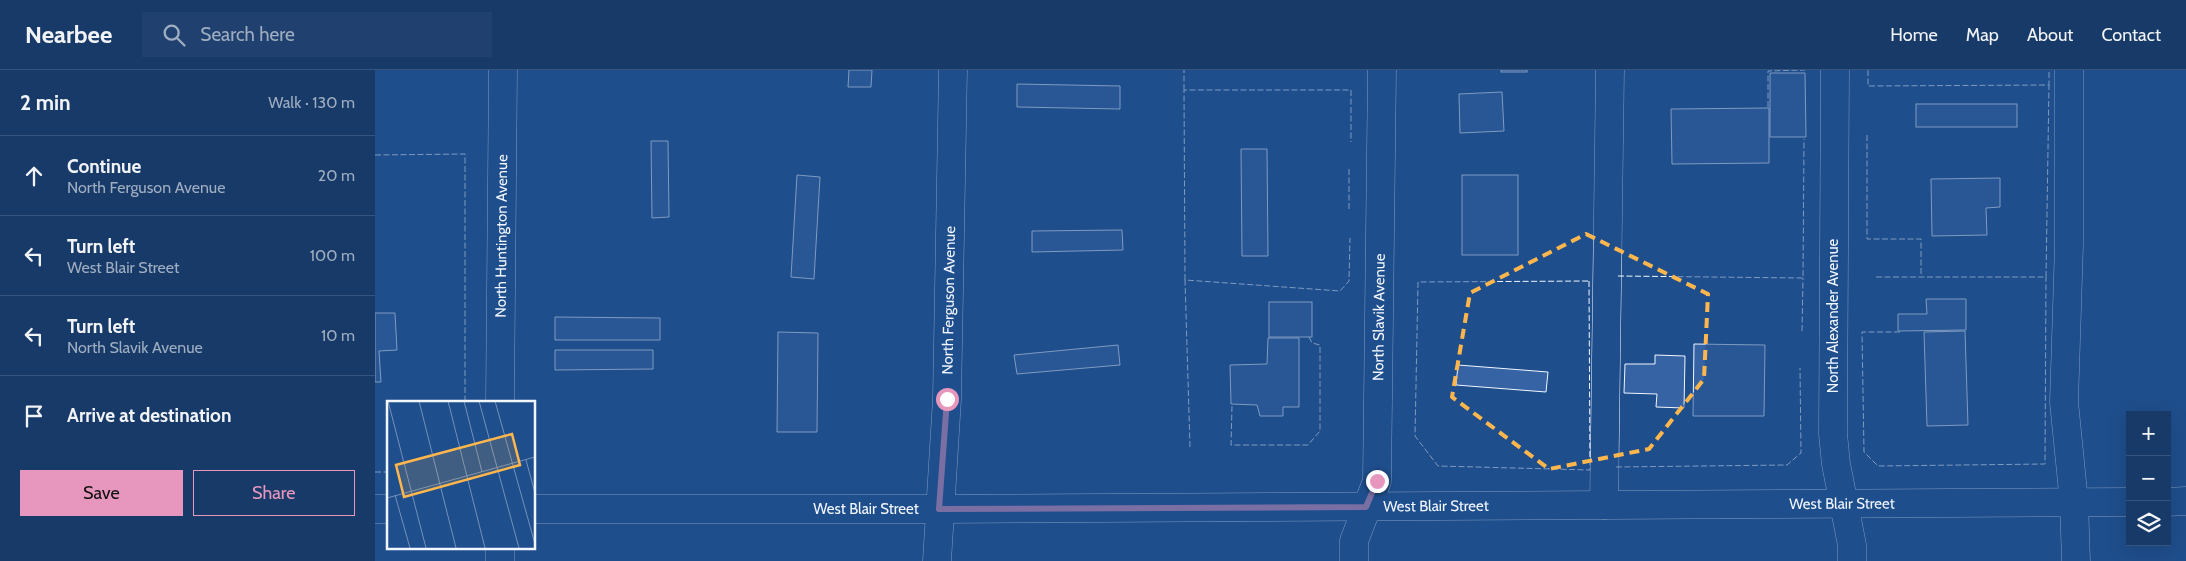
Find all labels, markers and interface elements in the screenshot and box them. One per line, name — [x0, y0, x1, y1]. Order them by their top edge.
search box — [142, 12, 492, 57]
text: Nearbee — [25, 20, 112, 49]
icon: search — [160, 21, 188, 49]
text: Search here — [200, 23, 295, 46]
text: Home — [1890, 24, 1938, 46]
text: Map — [1966, 24, 1999, 46]
text: About — [2027, 24, 2073, 46]
text: Contact — [2101, 24, 2161, 46]
text: 2 min — [20, 90, 71, 115]
text: Walk · 130 m — [268, 93, 355, 112]
street label: North Huntington Avenue — [492, 154, 511, 318]
text: Continue — [67, 155, 141, 178]
icon: ahead — [20, 162, 48, 190]
text: 20 m — [318, 166, 355, 185]
text: North Ferguson Avenue — [67, 178, 225, 197]
street label: North Ferguson Avenue — [938, 226, 959, 375]
text: Turn left — [67, 235, 135, 258]
street label: North Alexander Avenue — [1824, 238, 1842, 393]
icon: left — [20, 242, 48, 270]
text: 100 m — [310, 246, 355, 265]
street label: North Slavik Avenue — [1369, 253, 1389, 381]
text: West Blair Street — [67, 258, 179, 277]
text: Turn left — [67, 315, 135, 338]
icon: left — [20, 322, 48, 350]
text: 10 m — [321, 326, 355, 345]
text: North Slavik Avenue — [67, 338, 203, 357]
route start — [936, 388, 959, 411]
inset map — [387, 401, 535, 548]
icon: arrive — [20, 402, 48, 430]
text: Arrive at destination — [67, 404, 231, 427]
map controls — [2126, 411, 2171, 546]
button: + — [2126, 411, 2171, 456]
button: − — [2126, 456, 2171, 501]
button: Save — [20, 470, 183, 516]
button: Share — [193, 470, 355, 516]
route end — [1366, 470, 1389, 493]
street label: West Blair Street — [1789, 494, 1895, 513]
street label: West Blair Street — [1383, 497, 1489, 515]
street label: West Blair Street — [813, 500, 919, 518]
button: layers — [2126, 501, 2171, 546]

